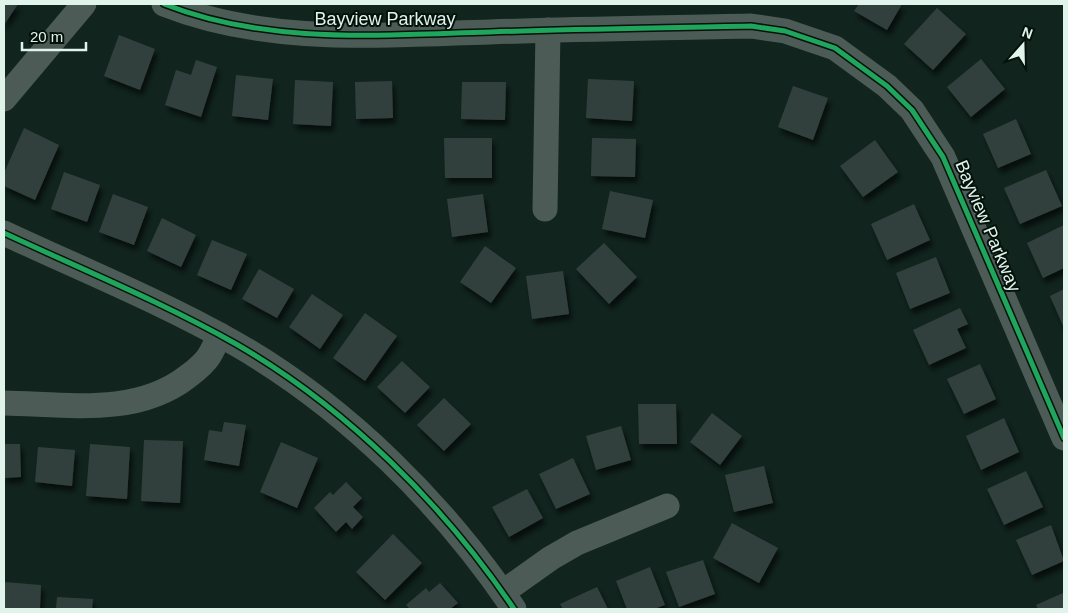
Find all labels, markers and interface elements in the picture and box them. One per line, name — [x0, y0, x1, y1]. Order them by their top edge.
street label: Bayview Parkway — [314, 9, 456, 29]
scale bar — [22, 20, 86, 52]
north arrow — [998, 20, 1048, 70]
text: N — [1020, 24, 1035, 42]
text: 20 m — [30, 28, 63, 45]
street label: Bayview Parkway — [951, 157, 1025, 295]

